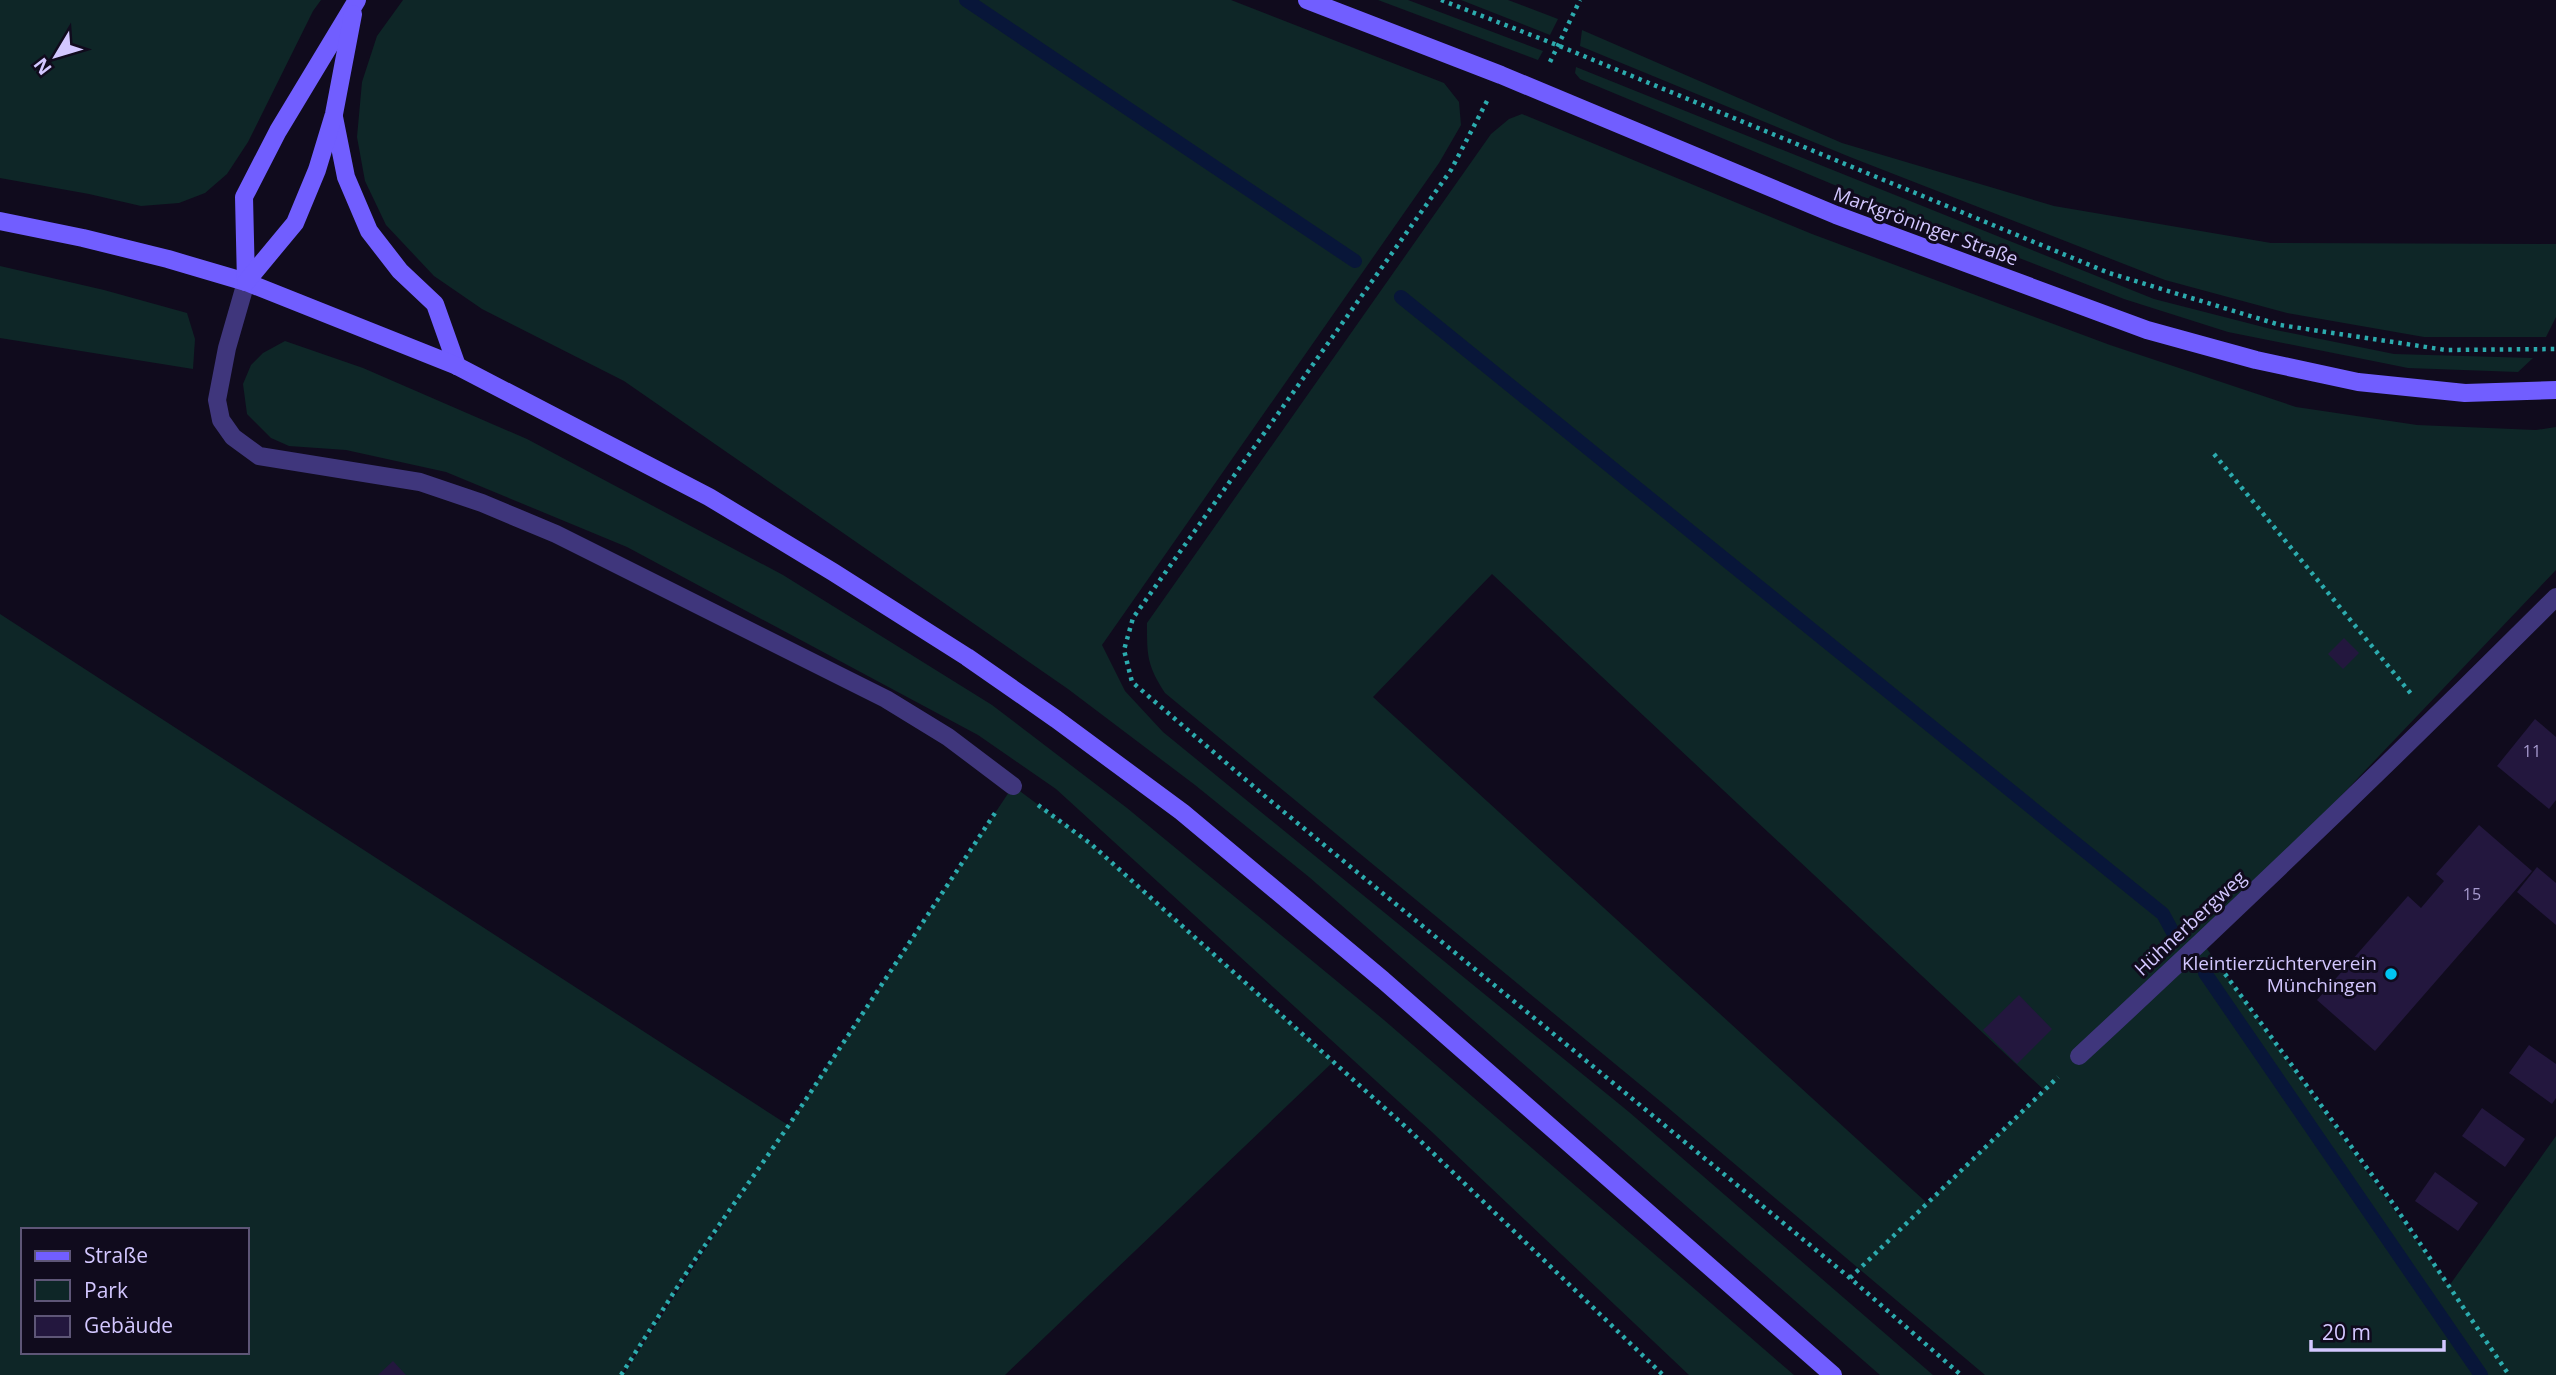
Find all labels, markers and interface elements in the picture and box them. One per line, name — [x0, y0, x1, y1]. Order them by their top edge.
north arrow — [21, 21, 91, 91]
text: N — [28, 52, 58, 81]
street label: Markgröninger Straße — [1830, 180, 2022, 272]
house number: 11 — [2523, 740, 2541, 762]
street label: Hühnerbergweg — [2129, 865, 2251, 981]
house number: 15 — [2463, 883, 2481, 905]
place label: Kleintierzüchterverein Münchingen — [2182, 950, 2377, 998]
marker: Kleintierzüchterverein Münchingen — [2383, 966, 2399, 982]
legend — [21, 1228, 248, 1354]
text: Straße — [84, 1241, 148, 1269]
text: Park — [84, 1276, 128, 1304]
scale bar — [2311, 1308, 2444, 1352]
text: Gebäude — [84, 1311, 173, 1339]
text: 20 m — [2322, 1318, 2371, 1346]

